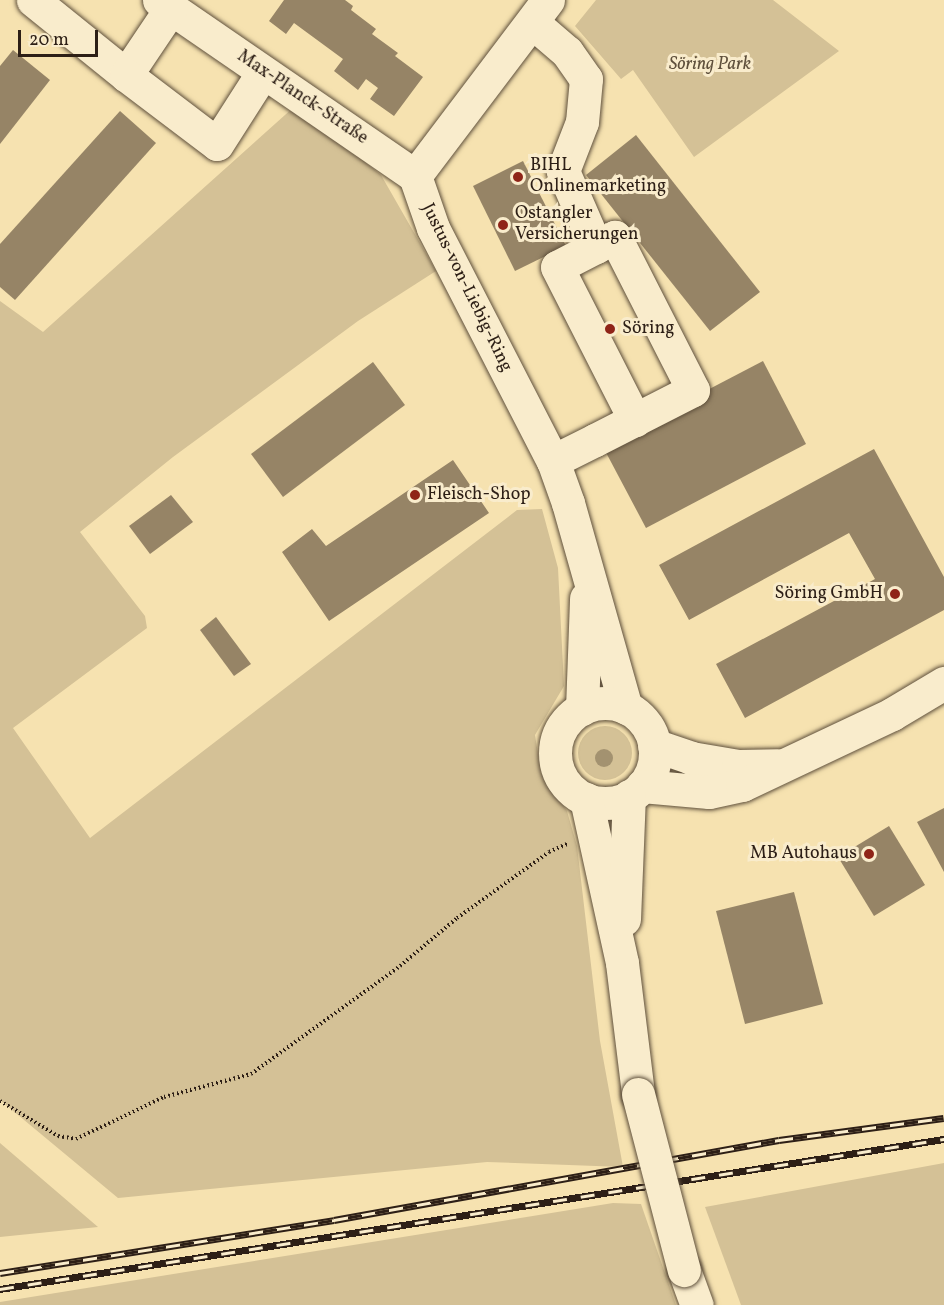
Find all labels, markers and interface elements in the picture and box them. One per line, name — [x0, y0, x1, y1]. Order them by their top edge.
scale bar — [21, 18, 100, 56]
text: 20 m — [29, 28, 69, 53]
street label: Max-Planck-Straße — [232, 46, 372, 150]
park label: Söring Park — [669, 54, 751, 76]
place label: BIHL Onlinemarketing — [530, 156, 666, 198]
marker: BIHL Onlinemarketing — [511, 170, 525, 184]
street label: Justus-von-Liebig-Ring — [416, 200, 516, 376]
place label: Ostangler Versicherungen — [515, 204, 639, 246]
marker: Ostangler Versicherungen — [496, 218, 510, 232]
place label: Söring — [622, 318, 674, 340]
marker: Söring — [603, 322, 617, 336]
place label: Fleisch-Shop — [427, 484, 531, 506]
marker: Fleisch-Shop — [408, 488, 422, 502]
place label: Söring GmbH — [774, 583, 883, 605]
marker: Söring GmbH — [888, 587, 902, 601]
place label: MB Autohaus — [750, 843, 857, 865]
marker: MB Autohaus — [862, 847, 876, 861]

